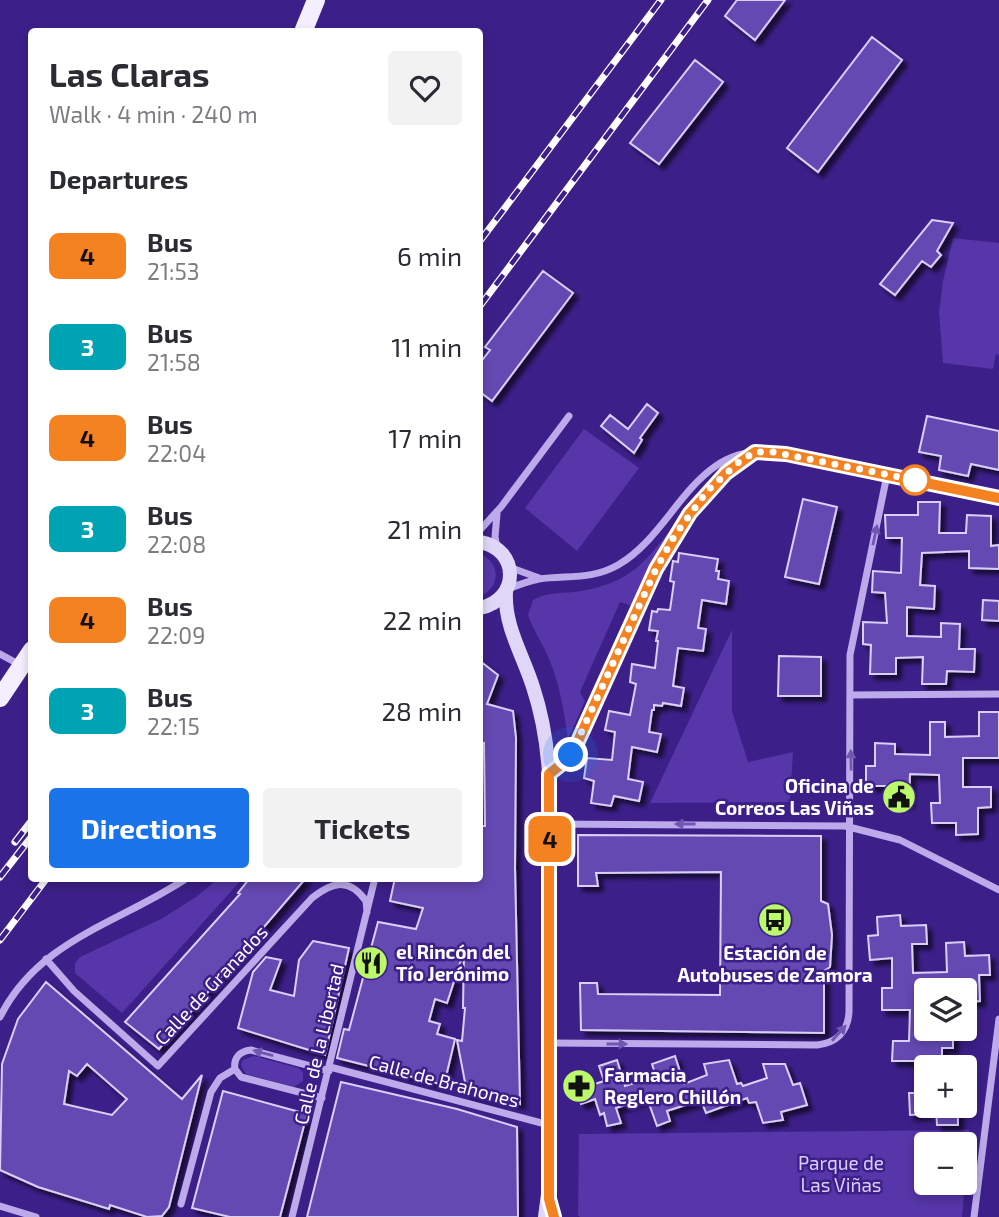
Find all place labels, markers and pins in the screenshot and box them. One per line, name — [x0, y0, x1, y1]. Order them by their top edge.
unlabelled marker — [900, 465, 930, 495]
place label: Oficina de Correos Las Viñas — [715, 774, 874, 819]
public building icon: Oficina de Correos Las Viñas — [880, 778, 918, 816]
bus stop icon: Estación de Autobuses de Zamora — [756, 901, 794, 939]
place label: el Rincón del Tío Jerónimo — [396, 940, 511, 985]
place label: Estación de Autobuses de Zamora — [677, 941, 873, 986]
restaurant icon: el Rincón del Tío Jerónimo — [352, 944, 390, 982]
place label: Farmacia Reglero Chillón — [604, 1063, 741, 1108]
pharmacy icon: Farmacia Reglero Chillón — [560, 1067, 598, 1105]

